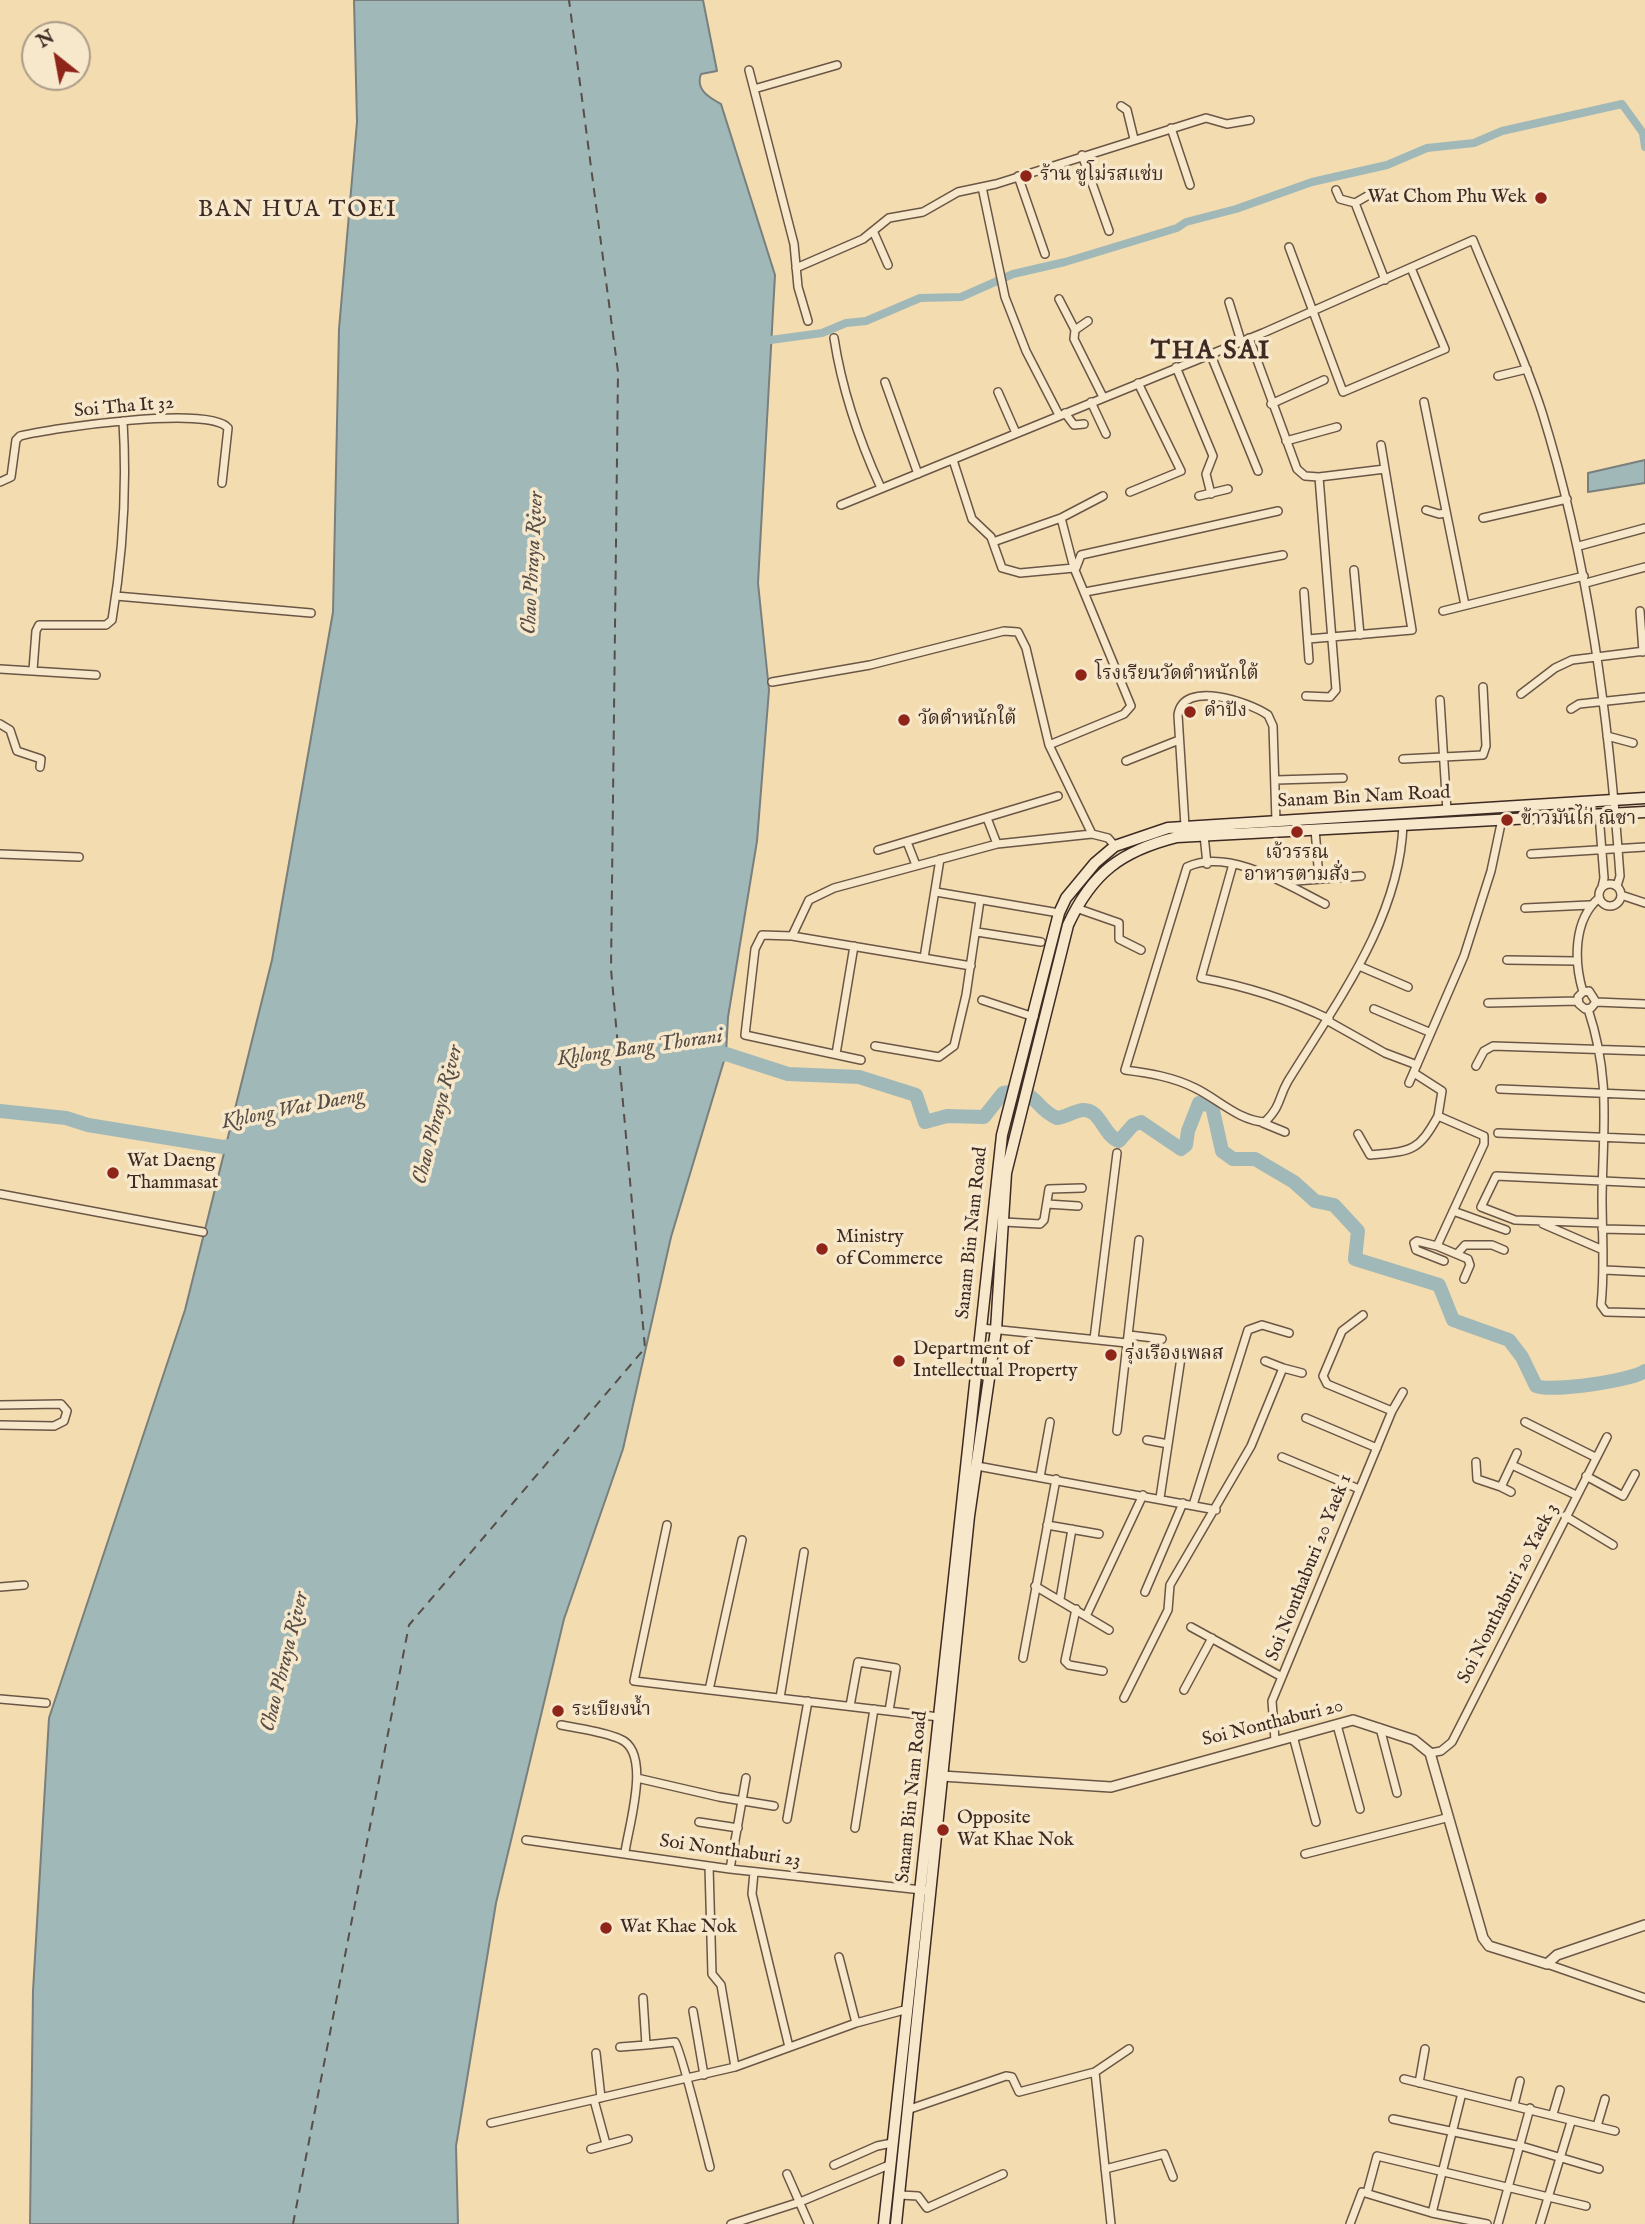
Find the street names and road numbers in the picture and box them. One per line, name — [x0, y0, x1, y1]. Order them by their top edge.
street label: Soi Tha It 32 — [73, 392, 175, 424]
street label: Sanam Bin Nam Road — [1277, 782, 1451, 814]
street label: Sanam Bin Nam Road — [953, 1146, 993, 1320]
street label: Soi Nonthaburi 20 Yaek 1 — [1262, 1471, 1358, 1665]
street label: Soi Nonthaburi 20 Yaek 3 — [1454, 1500, 1564, 1688]
street label: Soi Nonthaburi 20 — [1200, 1695, 1346, 1753]
street label: Sanam Bin Nam Road — [893, 1710, 933, 1884]
street label: Soi Nonthaburi 23 — [658, 1831, 802, 1873]

